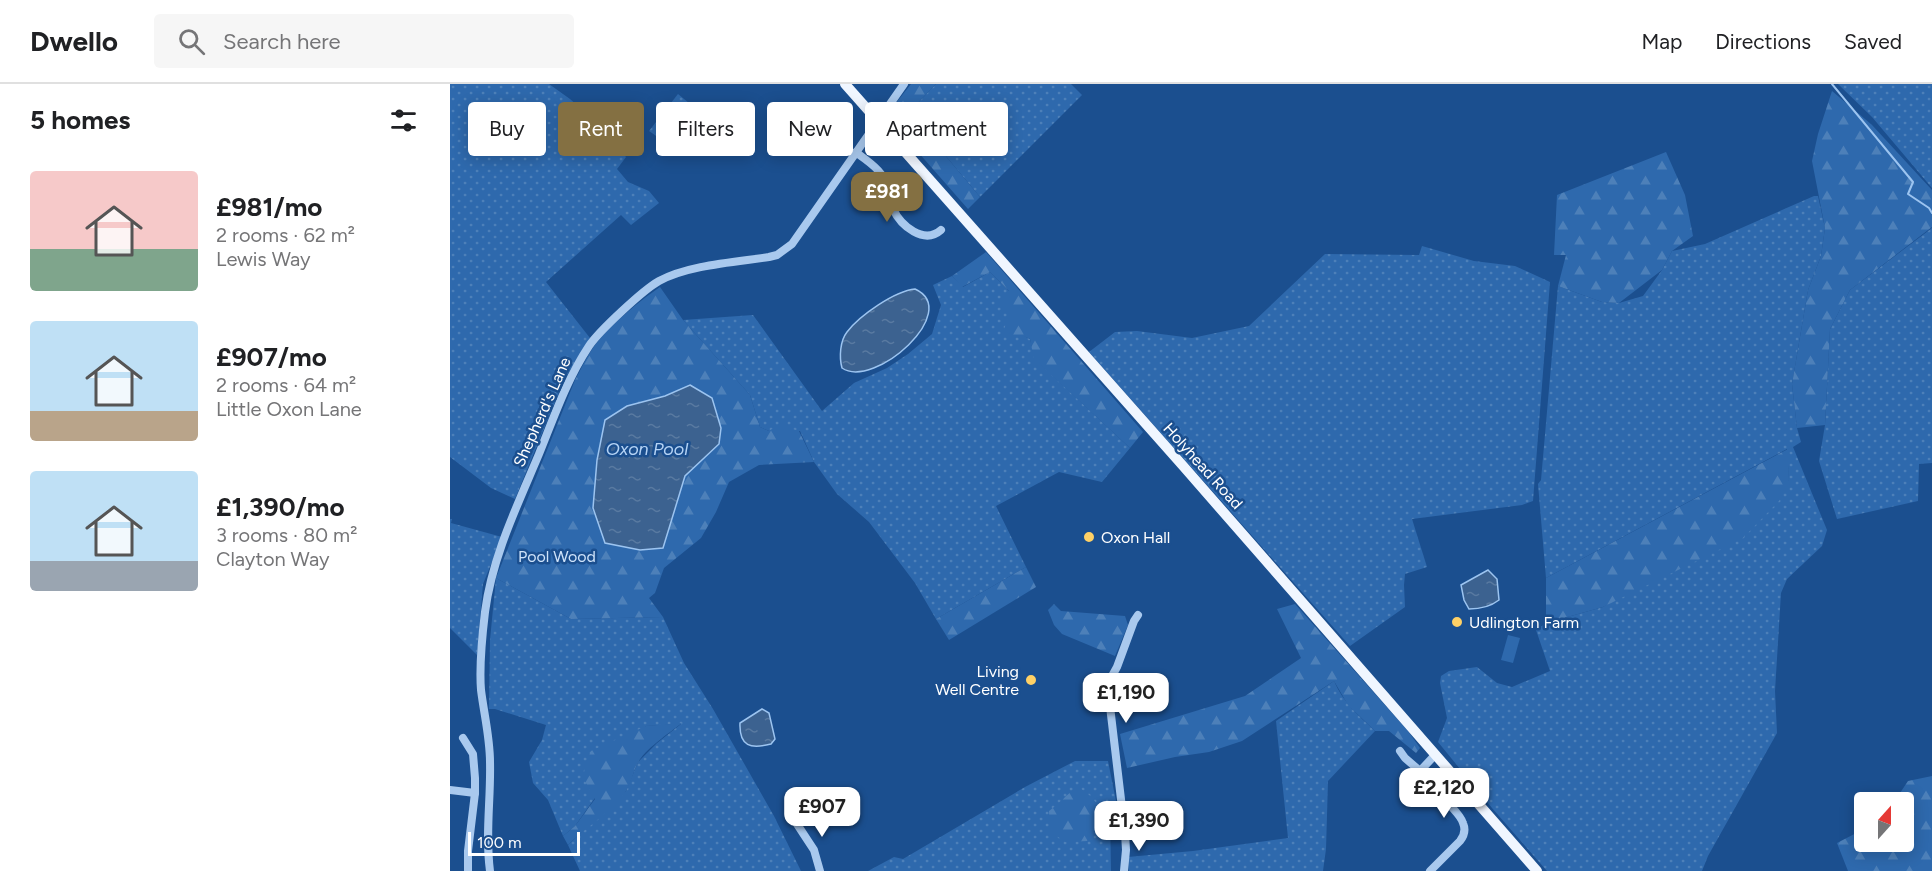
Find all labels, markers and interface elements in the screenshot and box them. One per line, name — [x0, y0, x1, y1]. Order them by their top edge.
search box — [154, 14, 574, 68]
text: Dwello — [30, 24, 118, 58]
icon: search — [175, 25, 208, 58]
text: Search here — [223, 28, 341, 55]
text: Map — [1641, 29, 1682, 54]
text: Directions — [1715, 29, 1811, 54]
text: Saved — [1844, 29, 1902, 54]
chip: Buy — [468, 102, 546, 156]
chip: Rent — [558, 102, 644, 156]
chip: Filters — [656, 102, 755, 156]
chip: New — [767, 102, 853, 156]
chip: Apartment — [865, 102, 1008, 156]
text: 5 homes — [30, 104, 130, 136]
icon: filters — [387, 104, 420, 137]
pin: £981 — [851, 172, 923, 223]
text: £981 — [865, 179, 909, 203]
text: £981/mo — [216, 191, 322, 223]
icon: home — [78, 195, 150, 267]
text: 2 rooms · 62 m² — [216, 223, 355, 247]
text: Lewis Way — [216, 247, 311, 271]
text: £907/mo — [216, 341, 327, 373]
icon: home — [78, 345, 150, 417]
street label: Shepherd's Lane — [509, 354, 575, 470]
text: 2 rooms · 64 m² — [216, 373, 356, 397]
text: Little Oxon Lane — [216, 397, 362, 421]
street label: Holyhead Road — [1159, 419, 1247, 513]
water label: Oxon Pool — [606, 438, 689, 460]
text: £1,390/mo — [216, 491, 345, 523]
icon: home — [78, 495, 150, 567]
text: 3 rooms · 80 m² — [216, 523, 357, 547]
place label: Oxon Hall — [1101, 528, 1170, 547]
marker: Oxon Hall — [1082, 530, 1096, 544]
text: Clayton Way — [216, 547, 330, 571]
park label: Pool Wood — [518, 547, 596, 566]
place label: Udlington Farm — [1469, 613, 1579, 632]
marker: Udlington Farm — [1450, 615, 1464, 629]
place label: Living Well Centre — [935, 662, 1019, 699]
marker: Living Well Centre — [1024, 673, 1038, 687]
pin: £1,190 — [1077, 673, 1175, 724]
text: £1,190 — [1097, 680, 1155, 704]
pin: £2,120 — [1395, 768, 1493, 819]
text: £2,120 — [1413, 775, 1475, 799]
pin: £907 — [786, 787, 858, 838]
north arrow — [1854, 792, 1914, 852]
map controls — [1854, 792, 1914, 852]
text: £907 — [798, 794, 846, 818]
pin: £1,390 — [1090, 801, 1188, 852]
text: £1,390 — [1108, 808, 1170, 832]
scale bar — [468, 829, 580, 856]
text: 100 m — [477, 833, 522, 852]

